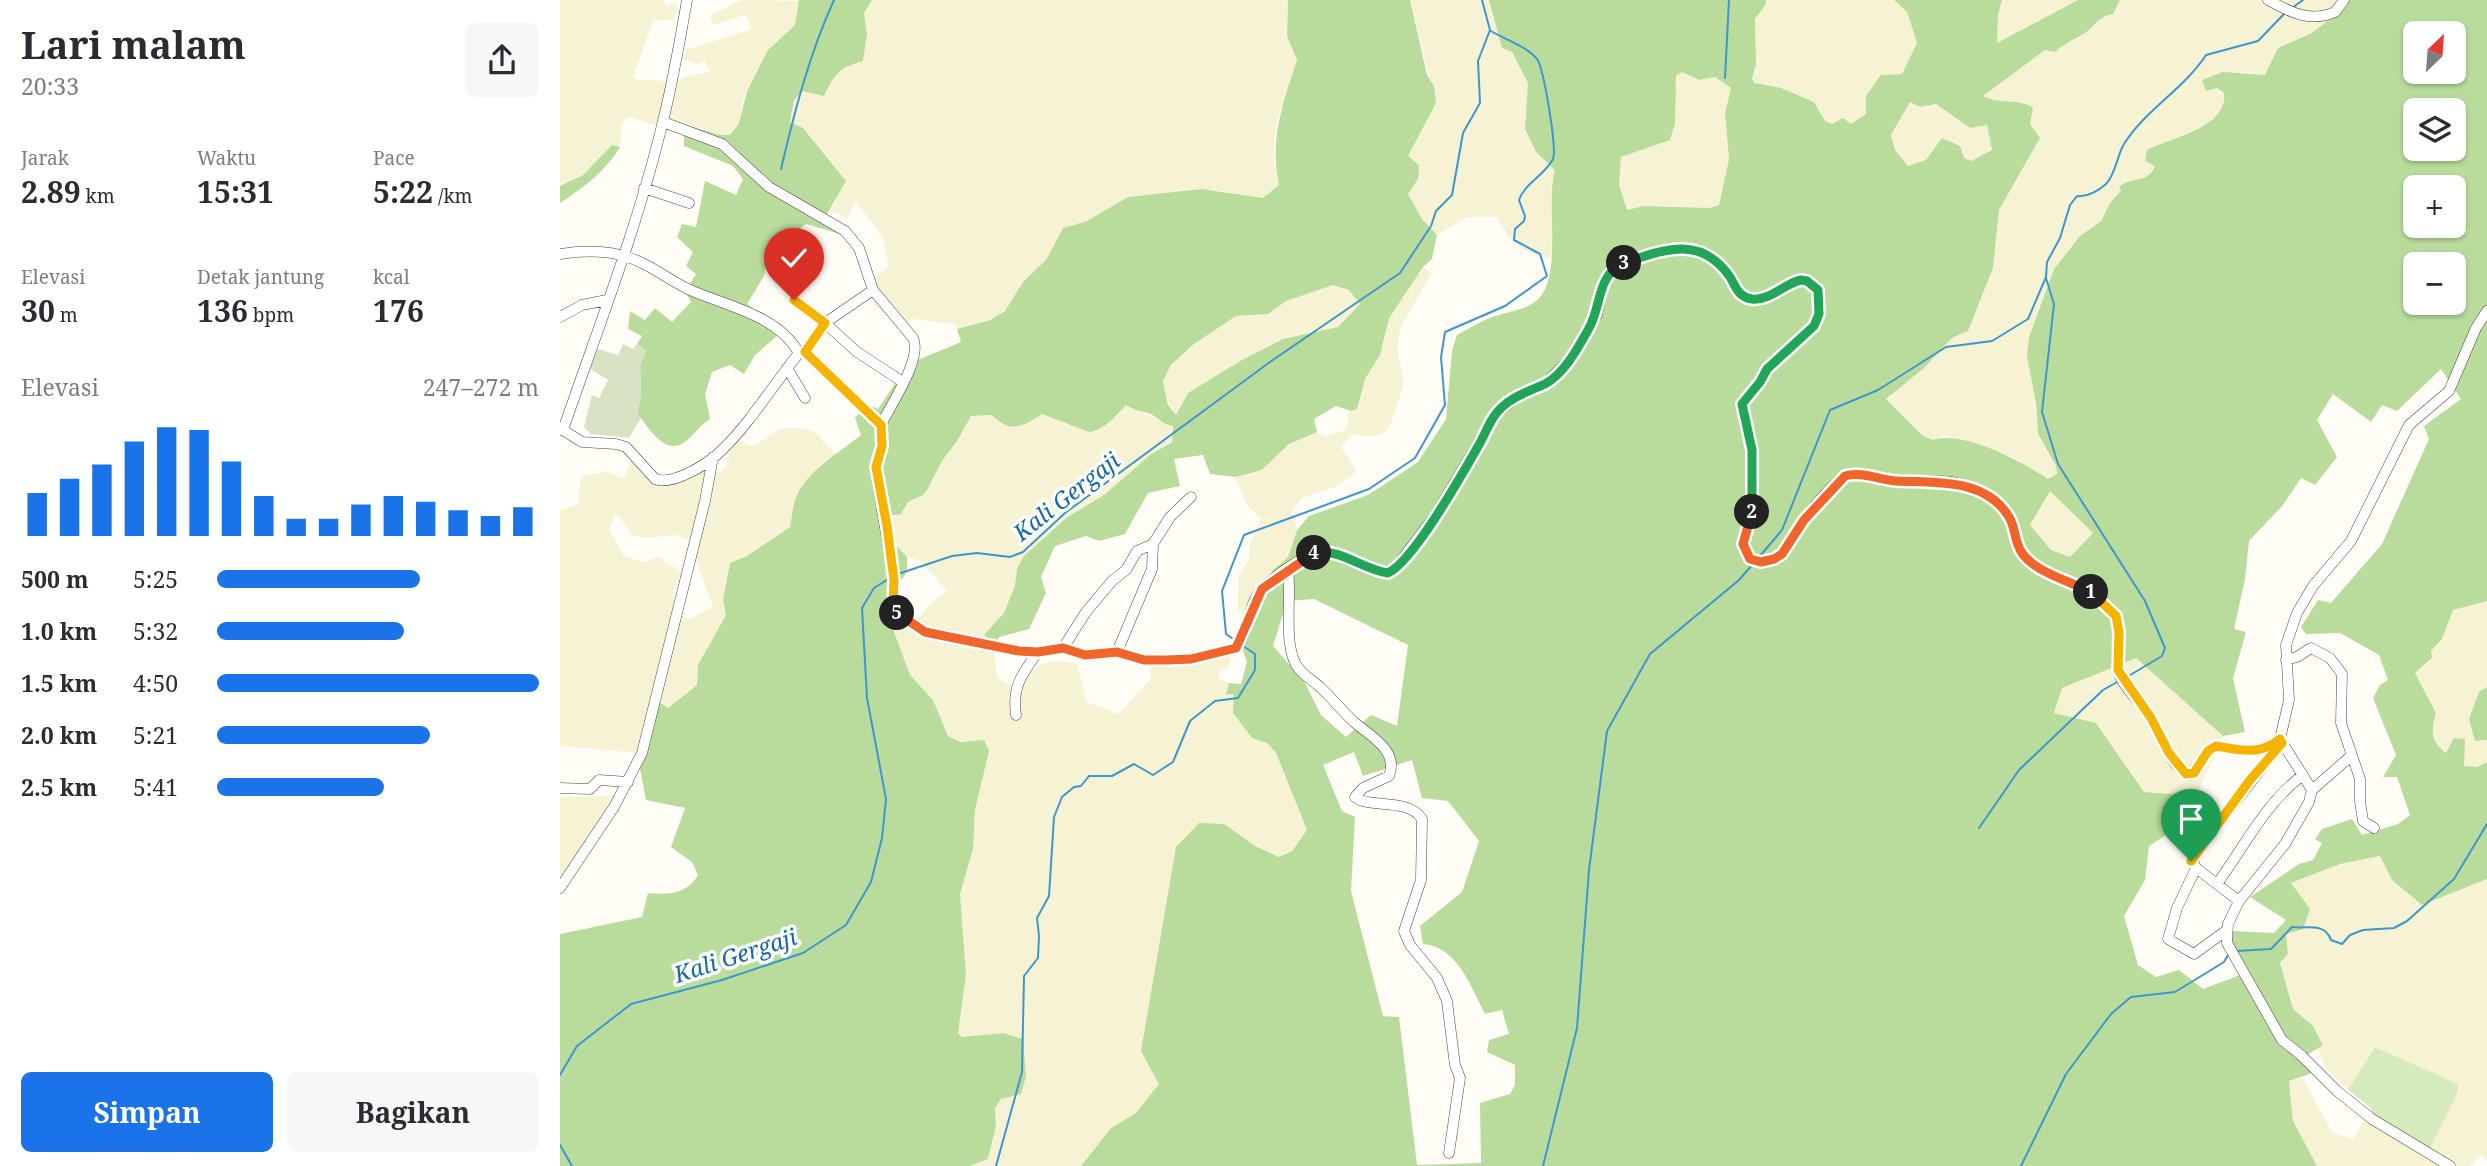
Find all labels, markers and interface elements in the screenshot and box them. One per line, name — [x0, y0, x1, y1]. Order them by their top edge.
text: Lari malam — [21, 18, 246, 70]
north arrow — [2403, 21, 2466, 84]
map controls — [2403, 21, 2466, 315]
button: share — [465, 23, 539, 97]
text: 20:33 — [21, 70, 79, 102]
button: layers — [2403, 98, 2466, 161]
text: Jarak — [21, 145, 69, 171]
text: Waktu — [197, 145, 256, 171]
text: Pace — [373, 145, 415, 171]
text: 2.89 — [21, 171, 81, 212]
text: 15:31 — [197, 171, 274, 212]
text: 5:22 — [373, 171, 433, 212]
button: + — [2403, 175, 2466, 238]
text: km — [81, 183, 115, 209]
text: /km — [433, 183, 472, 209]
pin — [764, 228, 824, 300]
icon: check — [775, 239, 813, 277]
pin: 3 — [1606, 246, 1642, 280]
text: 3 — [1618, 249, 1629, 275]
button: − — [2403, 252, 2466, 315]
text: Elevasi — [21, 264, 85, 290]
text: Detak jantung — [197, 264, 324, 290]
text: kcal — [373, 264, 410, 290]
text: 30 — [21, 290, 55, 331]
text: 136 — [197, 290, 248, 331]
text: 176 — [373, 290, 424, 331]
text: m — [55, 302, 78, 328]
text: bpm — [248, 302, 294, 328]
text: Elevasi — [21, 371, 99, 403]
text: 247–272 m — [423, 371, 539, 403]
water label: Kali Gergaji — [1005, 444, 1126, 548]
pin: 2 — [1734, 494, 1770, 530]
text: 2 — [1746, 498, 1757, 524]
pin: 4 — [1296, 536, 1332, 570]
text: 4 — [1308, 539, 1319, 565]
text: 500 m — [21, 563, 89, 595]
text: 5:25 — [133, 563, 178, 595]
pin: 1 — [2074, 574, 2108, 610]
text: 1 — [2085, 578, 2096, 604]
pin: 5 — [880, 596, 914, 630]
text: 5 — [891, 599, 902, 625]
text: 1.0 km — [21, 615, 97, 647]
text: 5:32 — [133, 615, 178, 647]
text: 1.5 km — [21, 667, 97, 699]
text: 4:50 — [133, 667, 178, 699]
text: 2.0 km — [21, 719, 97, 751]
text: 5:21 — [133, 719, 178, 751]
text: 2.5 km — [21, 771, 97, 803]
text: 5:41 — [133, 771, 178, 803]
pin — [2161, 789, 2221, 861]
icon: arrive — [2172, 800, 2210, 838]
water label: Kali Gergaji — [669, 920, 800, 990]
button: Simpan — [21, 1072, 273, 1152]
button: Bagikan — [287, 1072, 539, 1152]

